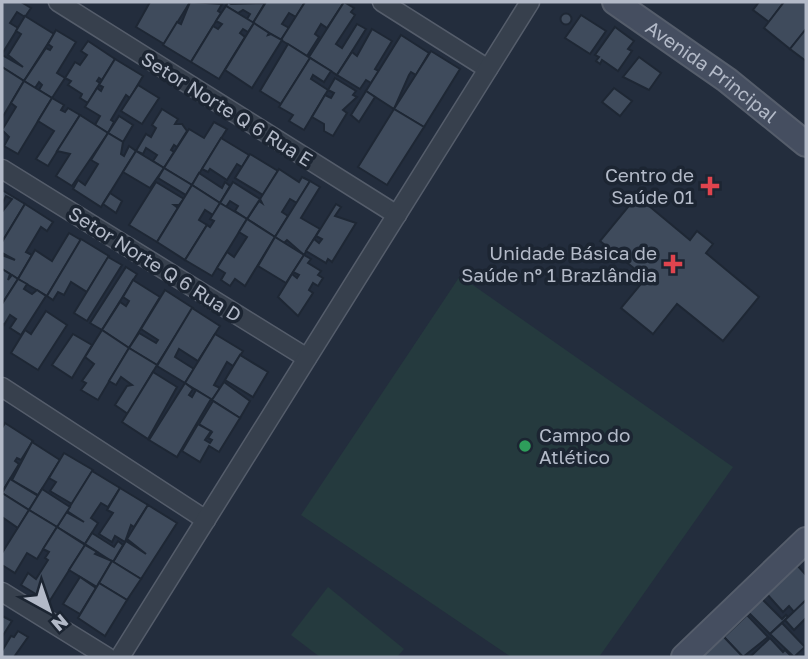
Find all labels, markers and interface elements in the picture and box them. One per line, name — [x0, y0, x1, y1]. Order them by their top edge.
street label: Avenida Principal — [642, 15, 782, 127]
street label: Setor Norte Q 6 Rua E — [137, 46, 317, 171]
place label: Centro de Saúde 01 — [605, 163, 694, 208]
marker: Centro de Saúde 01 — [700, 176, 720, 196]
street label: Setor Norte Q 6 Rua D — [65, 201, 246, 326]
place label: Unidade Básica de Saúde nº 1 Brazlândia — [461, 241, 657, 286]
marker: Unidade Básica de Saúde nº 1 Brazlândia — [663, 254, 683, 274]
place label: Campo do Atlético — [539, 423, 630, 468]
marker: Campo do Atlético — [517, 438, 533, 454]
north arrow — [14, 575, 84, 645]
text: N — [47, 610, 73, 637]

